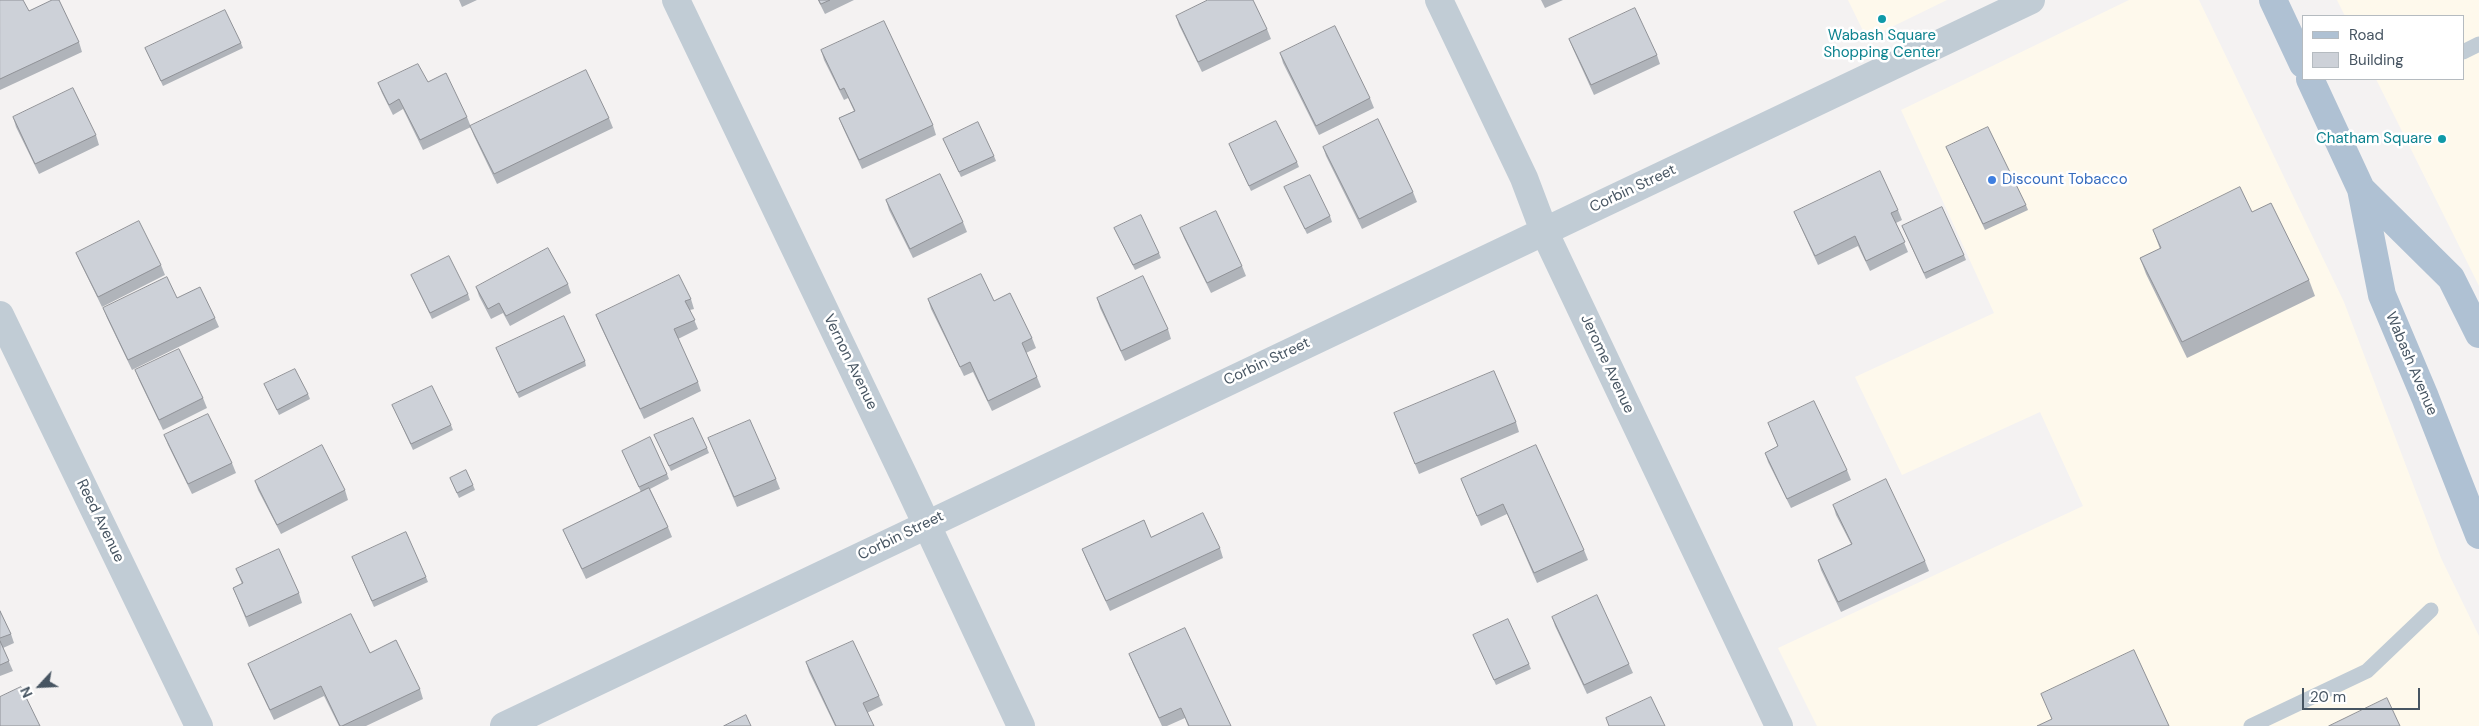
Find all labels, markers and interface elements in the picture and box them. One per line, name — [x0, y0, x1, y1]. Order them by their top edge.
marker: Wabash Square Shopping Center — [1876, 13, 1888, 25]
legend — [2302, 15, 2464, 80]
text: Road — [2349, 25, 2384, 45]
place label: Wabash Square Shopping Center — [1823, 27, 1941, 62]
text: Building — [2349, 50, 2404, 70]
place label: Chatham Square — [2316, 130, 2432, 148]
marker: Chatham Square — [2436, 133, 2448, 145]
street label: Corbin Street — [1587, 161, 1679, 217]
place label: Discount Tobacco — [2002, 171, 2128, 189]
marker: Discount Tobacco — [1986, 174, 1998, 186]
street label: Wabash Avenue — [2381, 310, 2441, 418]
street label: Vernon Avenue — [819, 311, 881, 413]
street label: Jerome Avenue — [1576, 312, 1638, 416]
street label: Corbin Street — [1221, 334, 1313, 390]
street label: Reed Avenue — [72, 477, 128, 565]
street label: Corbin Street — [855, 507, 947, 565]
north arrow — [15, 661, 65, 711]
scale bar — [2304, 678, 2422, 710]
text: N — [16, 684, 37, 701]
text: 20 m — [2310, 687, 2346, 707]

